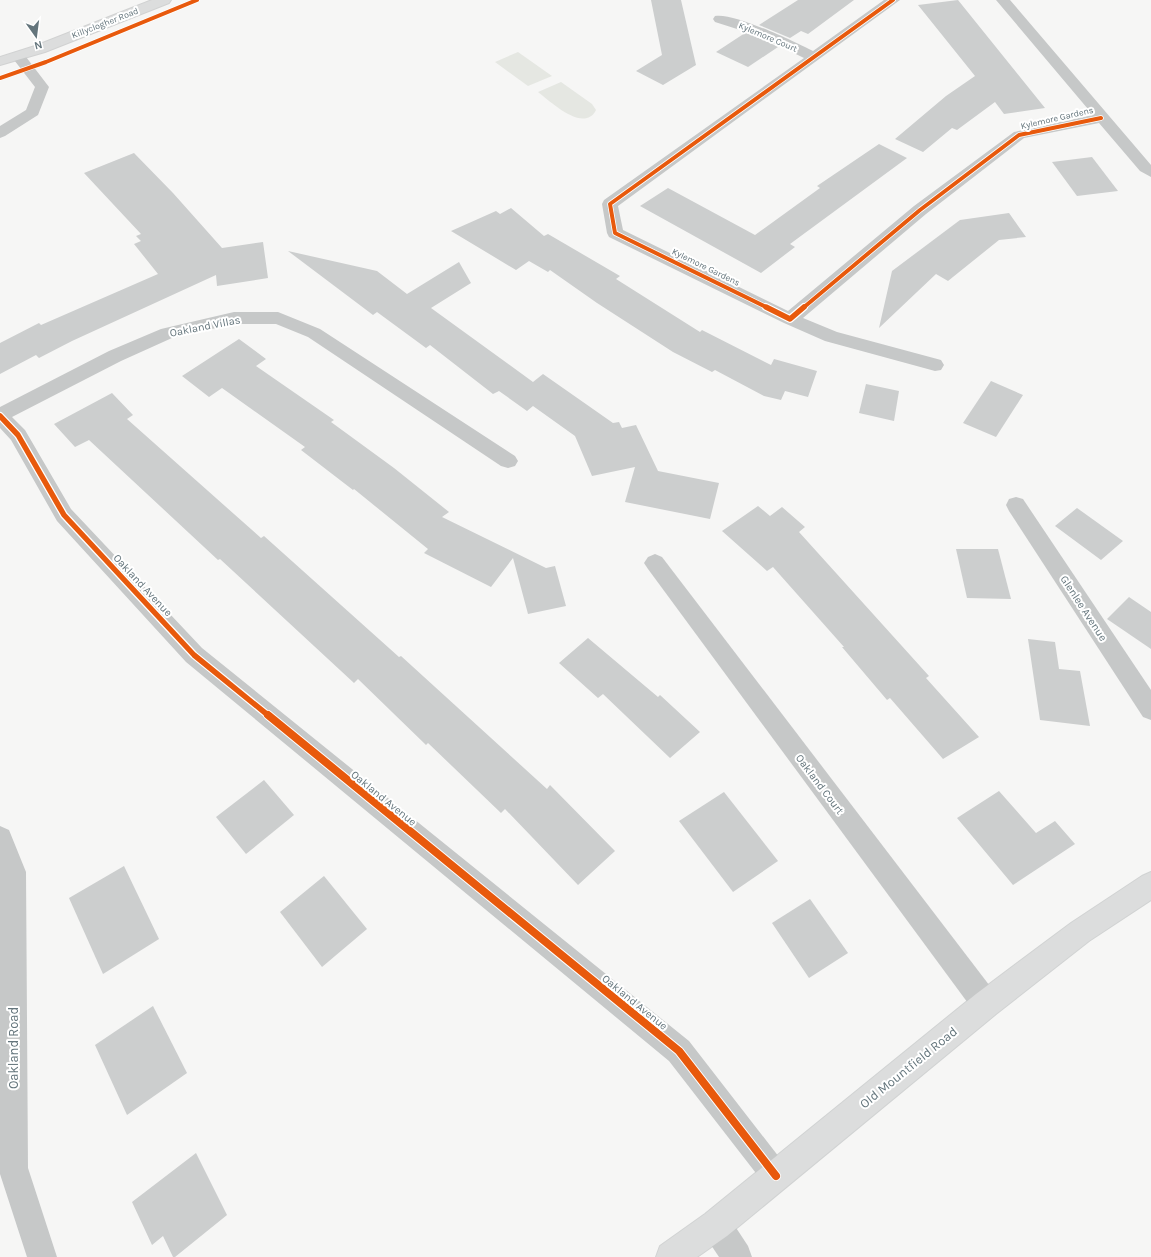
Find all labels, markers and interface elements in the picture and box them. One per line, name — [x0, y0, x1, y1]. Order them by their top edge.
street label: Killyclogher Road — [70, 6, 140, 40]
north arrow — [16, 16, 56, 56]
street label: Kylemore Court — [737, 20, 799, 54]
text: N — [33, 38, 44, 52]
street label: Kylemore Gardens — [1020, 105, 1095, 131]
street label: Kylemore Gardens — [670, 246, 742, 288]
street label: Oakland Villas — [169, 313, 242, 340]
street label: Oakland Avenue — [110, 551, 175, 619]
street label: Glenlee Avenue — [1058, 573, 1110, 644]
street label: Oakland Court — [793, 752, 846, 817]
street label: Oakland Avenue — [348, 768, 419, 829]
street label: Oakland Avenue — [599, 972, 670, 1033]
street label: Oakland Road — [6, 1007, 21, 1089]
street label: Old Mountfield Road — [857, 1024, 960, 1111]

